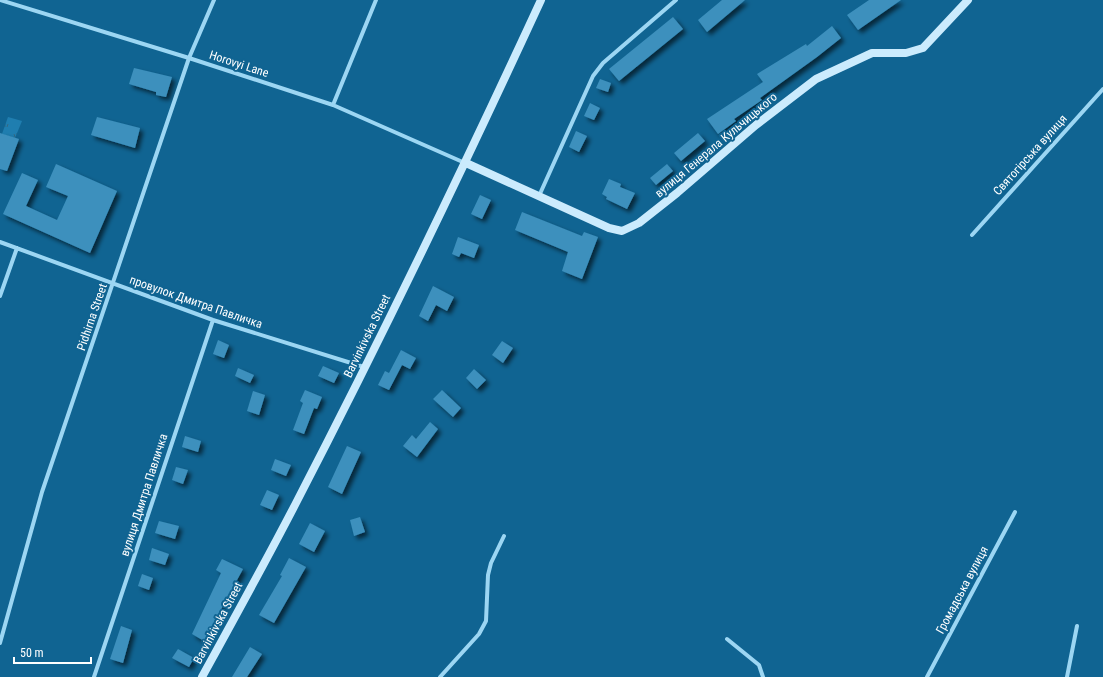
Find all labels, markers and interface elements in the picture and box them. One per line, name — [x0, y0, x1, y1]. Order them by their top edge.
street label: Horovyi Lane — [208, 48, 271, 80]
street label: вулиця Генерала Кульчицького — [652, 90, 780, 200]
street label: Святогірська вулиця — [990, 112, 1070, 198]
street label: провулок Дмитра Павличка — [128, 273, 264, 331]
street label: Pidhirna Street — [74, 281, 110, 352]
street label: Barvinkivska Street — [341, 292, 393, 380]
street label: вулиця Дмитра Павличка — [118, 432, 170, 558]
street label: Громадська вулиця — [933, 544, 991, 636]
street label: Barvinkivska Street — [191, 579, 246, 666]
scale bar — [14, 639, 91, 665]
text: 50 m — [20, 646, 44, 660]

